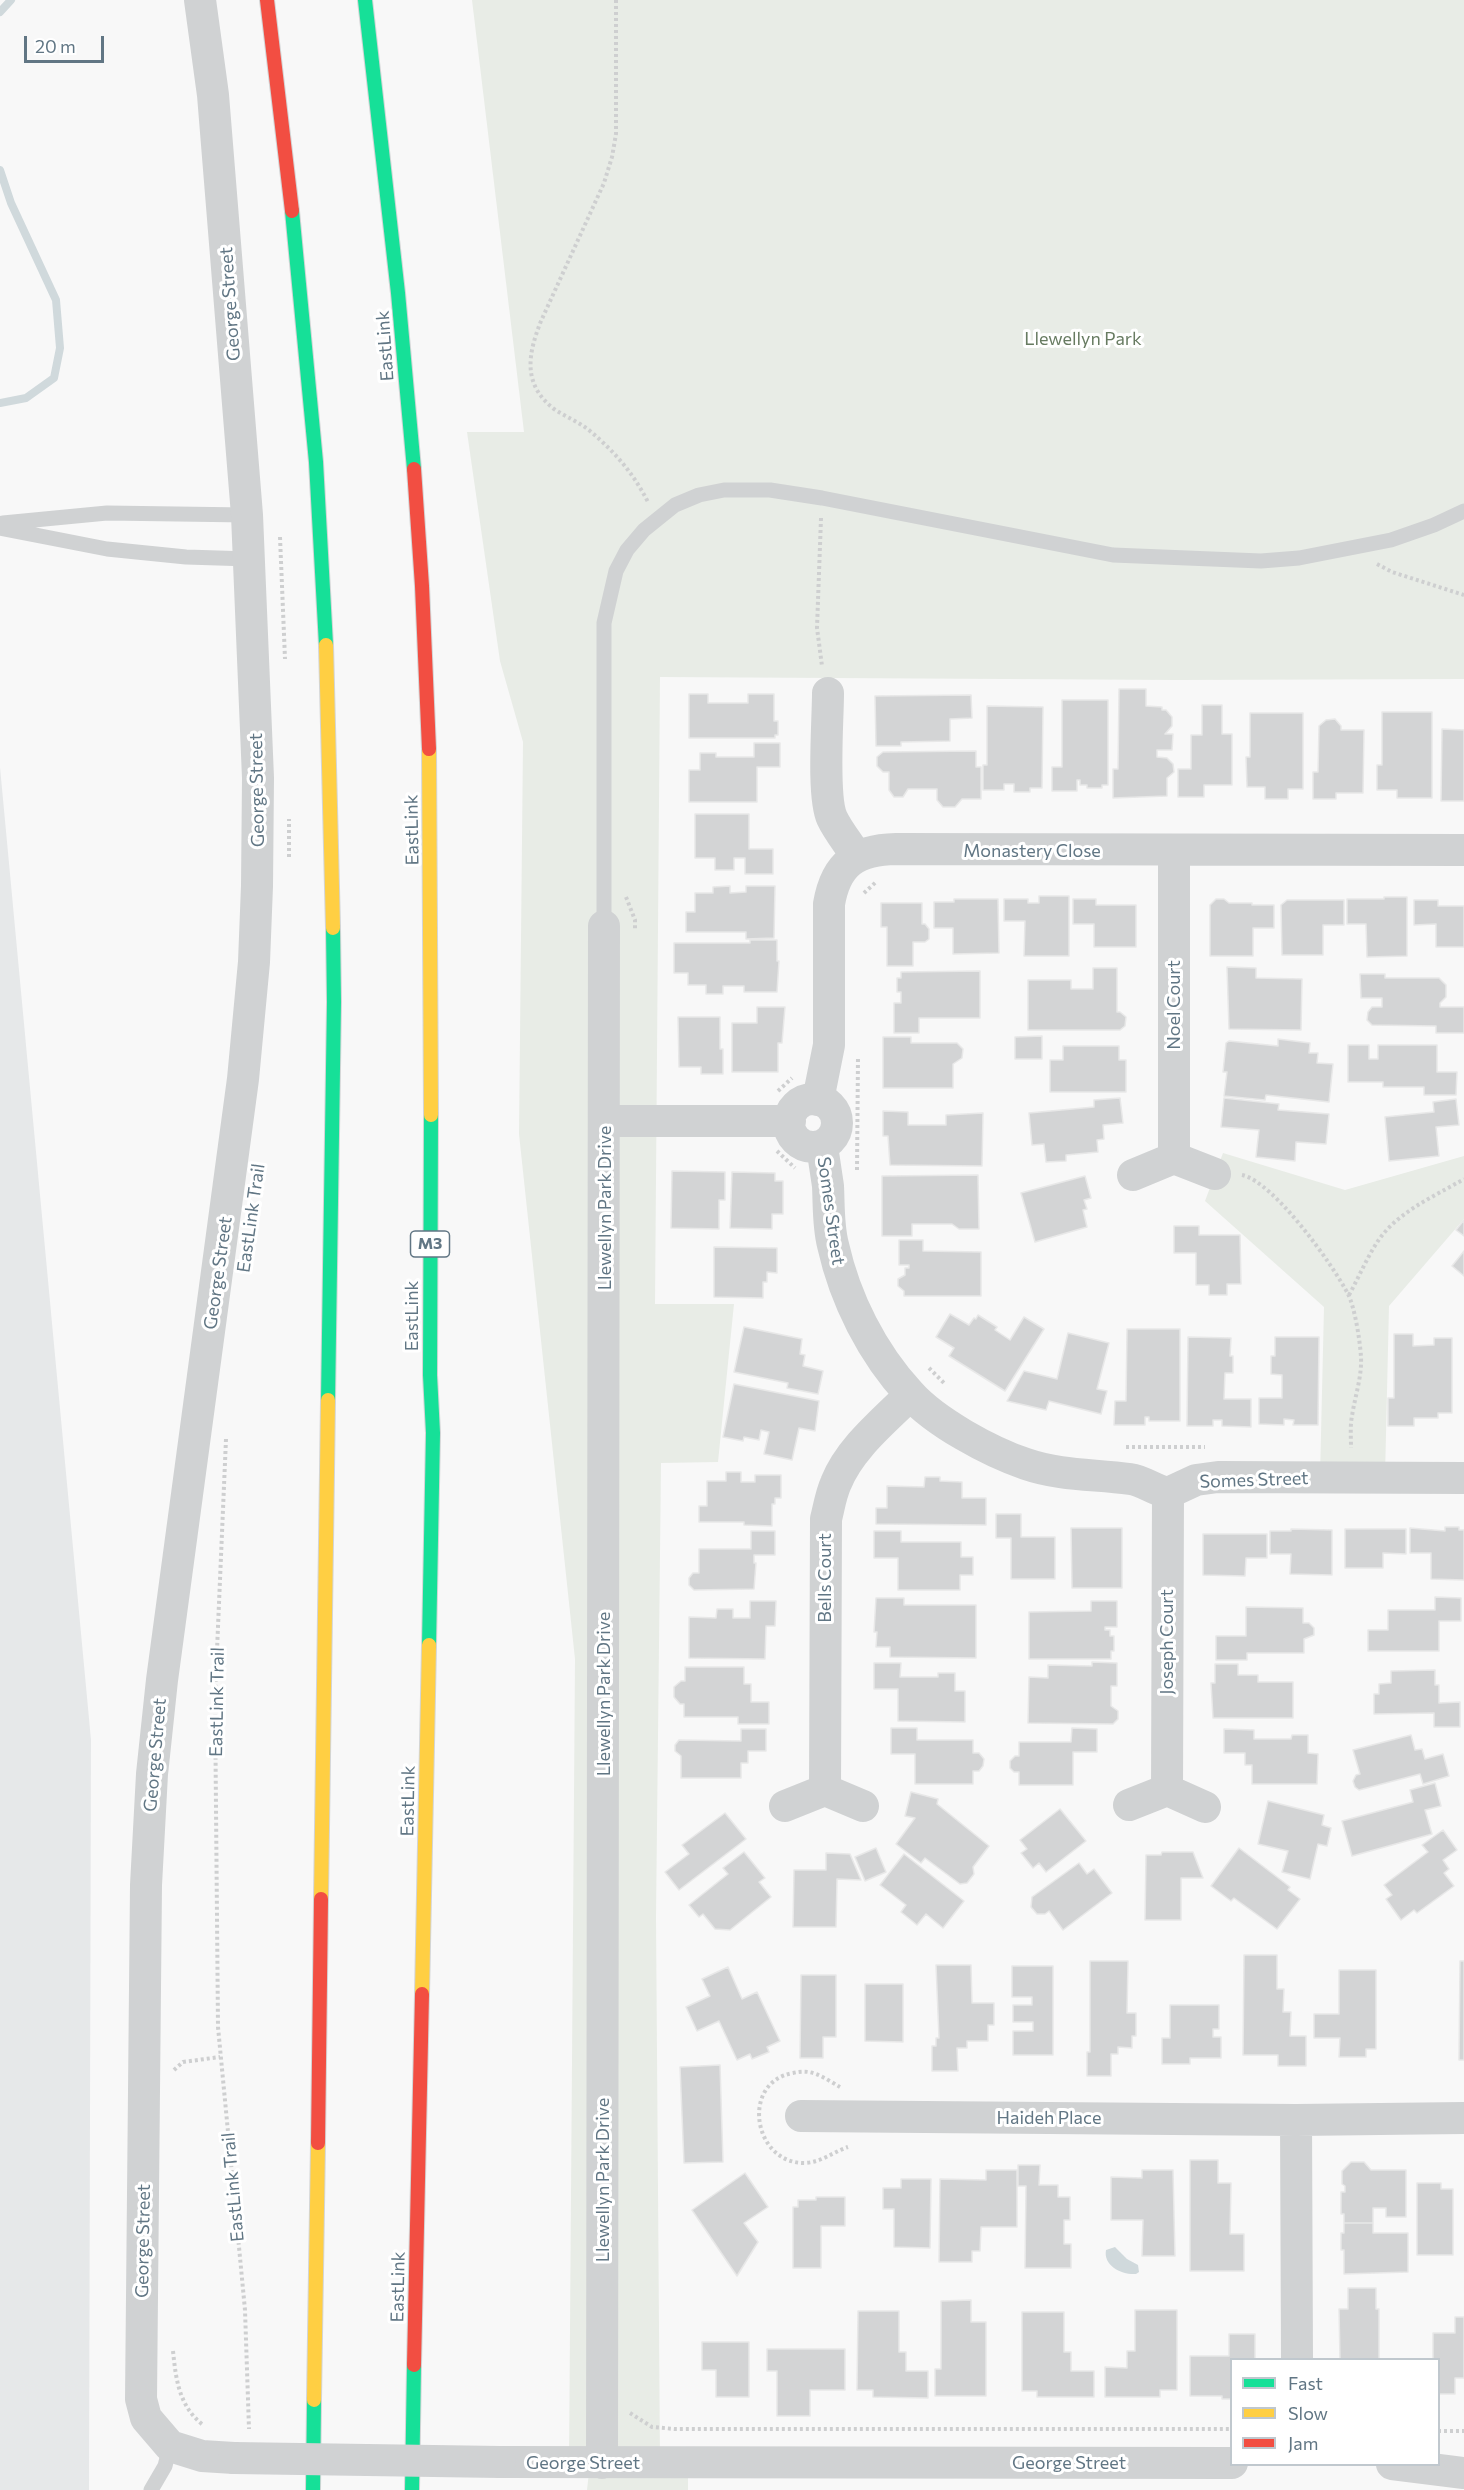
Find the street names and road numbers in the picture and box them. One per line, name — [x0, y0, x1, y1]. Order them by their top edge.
street label: George Street — [215, 246, 245, 362]
street label: EastLink — [372, 310, 398, 382]
street label: George Street — [245, 733, 269, 847]
street label: EastLink — [401, 795, 423, 865]
street label: Monastery Close — [963, 840, 1101, 862]
street label: Noel Court — [1163, 960, 1185, 1050]
street label: Llewellyn Park Drive — [594, 1126, 616, 1290]
street label: Somes Street — [813, 1156, 849, 1266]
street label: EastLink Trail — [233, 1162, 269, 1274]
street label: George Street — [199, 1215, 237, 1331]
road number: M3 — [410, 1231, 450, 1257]
street label: EastLink — [401, 1281, 423, 1351]
street label: Somes Street — [1199, 1467, 1309, 1493]
street label: Bells Court — [814, 1533, 836, 1623]
street label: Joseph Court — [1156, 1589, 1178, 1695]
street label: Llewellyn Park Drive — [593, 1612, 615, 1776]
street label: EastLink Trail — [205, 1647, 229, 1757]
street label: George Street — [139, 1697, 171, 1813]
street label: EastLink — [397, 1766, 419, 1836]
street label: Llewellyn Park Drive — [592, 2098, 614, 2262]
street label: Haideh Place — [997, 2107, 1101, 2129]
street label: EastLink Trail — [217, 2131, 249, 2243]
street label: George Street — [131, 2184, 155, 2298]
street label: EastLink — [387, 2252, 409, 2322]
street label: George Street — [526, 2452, 640, 2474]
street label: George Street — [1012, 2452, 1126, 2474]

